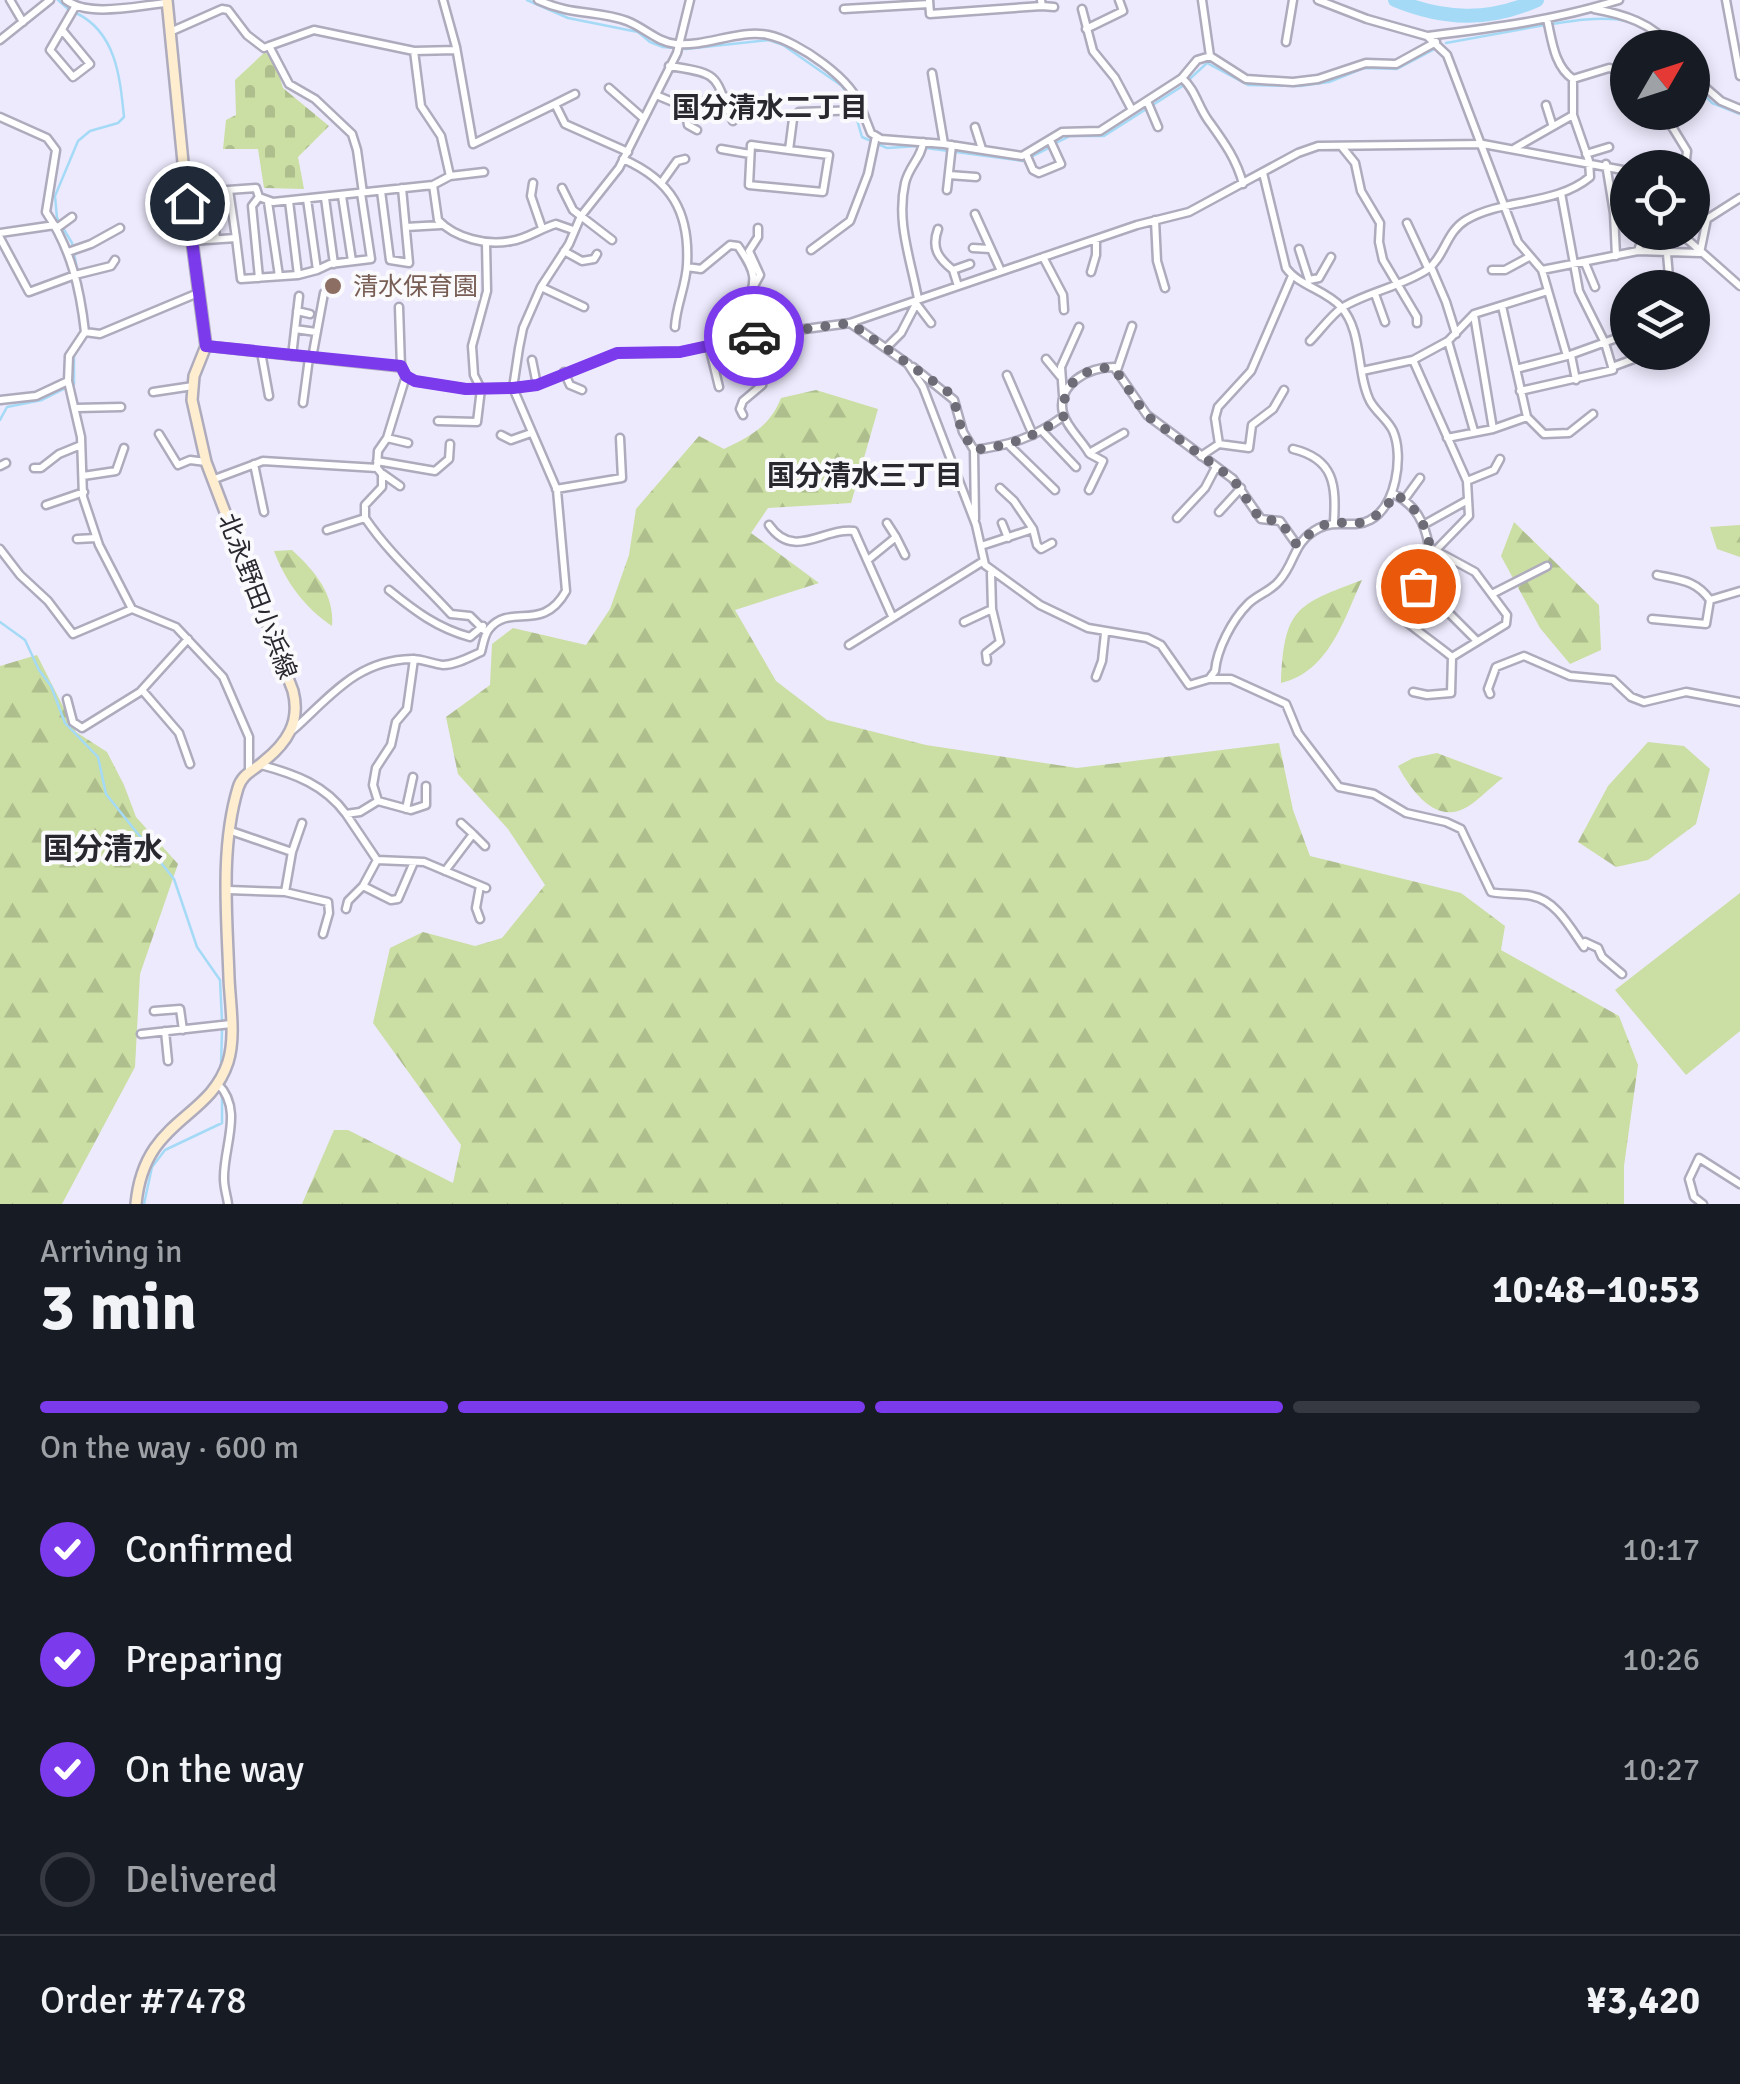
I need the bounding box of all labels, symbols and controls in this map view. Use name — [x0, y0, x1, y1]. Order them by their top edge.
north arrow — [1610, 30, 1710, 130]
map controls — [1610, 30, 1710, 370]
district label: 国分清水二丁目 — [672, 91, 868, 125]
button: locate — [1610, 150, 1710, 250]
pin — [145, 161, 230, 246]
icon: home — [160, 176, 215, 231]
button: layers — [1610, 270, 1710, 370]
place label: 清水保育園 — [353, 271, 478, 302]
marker: 清水保育園 — [322, 275, 344, 297]
courier — [704, 286, 804, 386]
icon: car — [727, 309, 782, 364]
district label: 国分清水三丁目 — [767, 459, 963, 493]
street label: 北永野田小浜線 — [212, 509, 303, 683]
pin — [1376, 544, 1461, 629]
icon: bag — [1391, 559, 1446, 614]
district label: 国分清水 — [43, 831, 163, 868]
text: Arriving in — [40, 1232, 182, 1271]
text: 10:48–10:53 — [1492, 1266, 1700, 1313]
text: 3 min — [40, 1268, 197, 1348]
text: On the way · 600 m — [40, 1428, 299, 1467]
icon: check — [40, 1522, 95, 1577]
text: Confirmed — [125, 1526, 294, 1573]
text: 10:17 — [1622, 1530, 1700, 1569]
icon: check — [40, 1632, 95, 1687]
text: Preparing — [125, 1636, 283, 1683]
text: 10:26 — [1622, 1640, 1700, 1679]
icon: check — [40, 1742, 95, 1797]
text: On the way — [125, 1746, 304, 1793]
text: 10:27 — [1622, 1750, 1700, 1789]
text: Delivered — [125, 1856, 278, 1903]
text: Order #7478 — [40, 1977, 247, 2024]
text: ¥3,420 — [1586, 1977, 1700, 2024]

